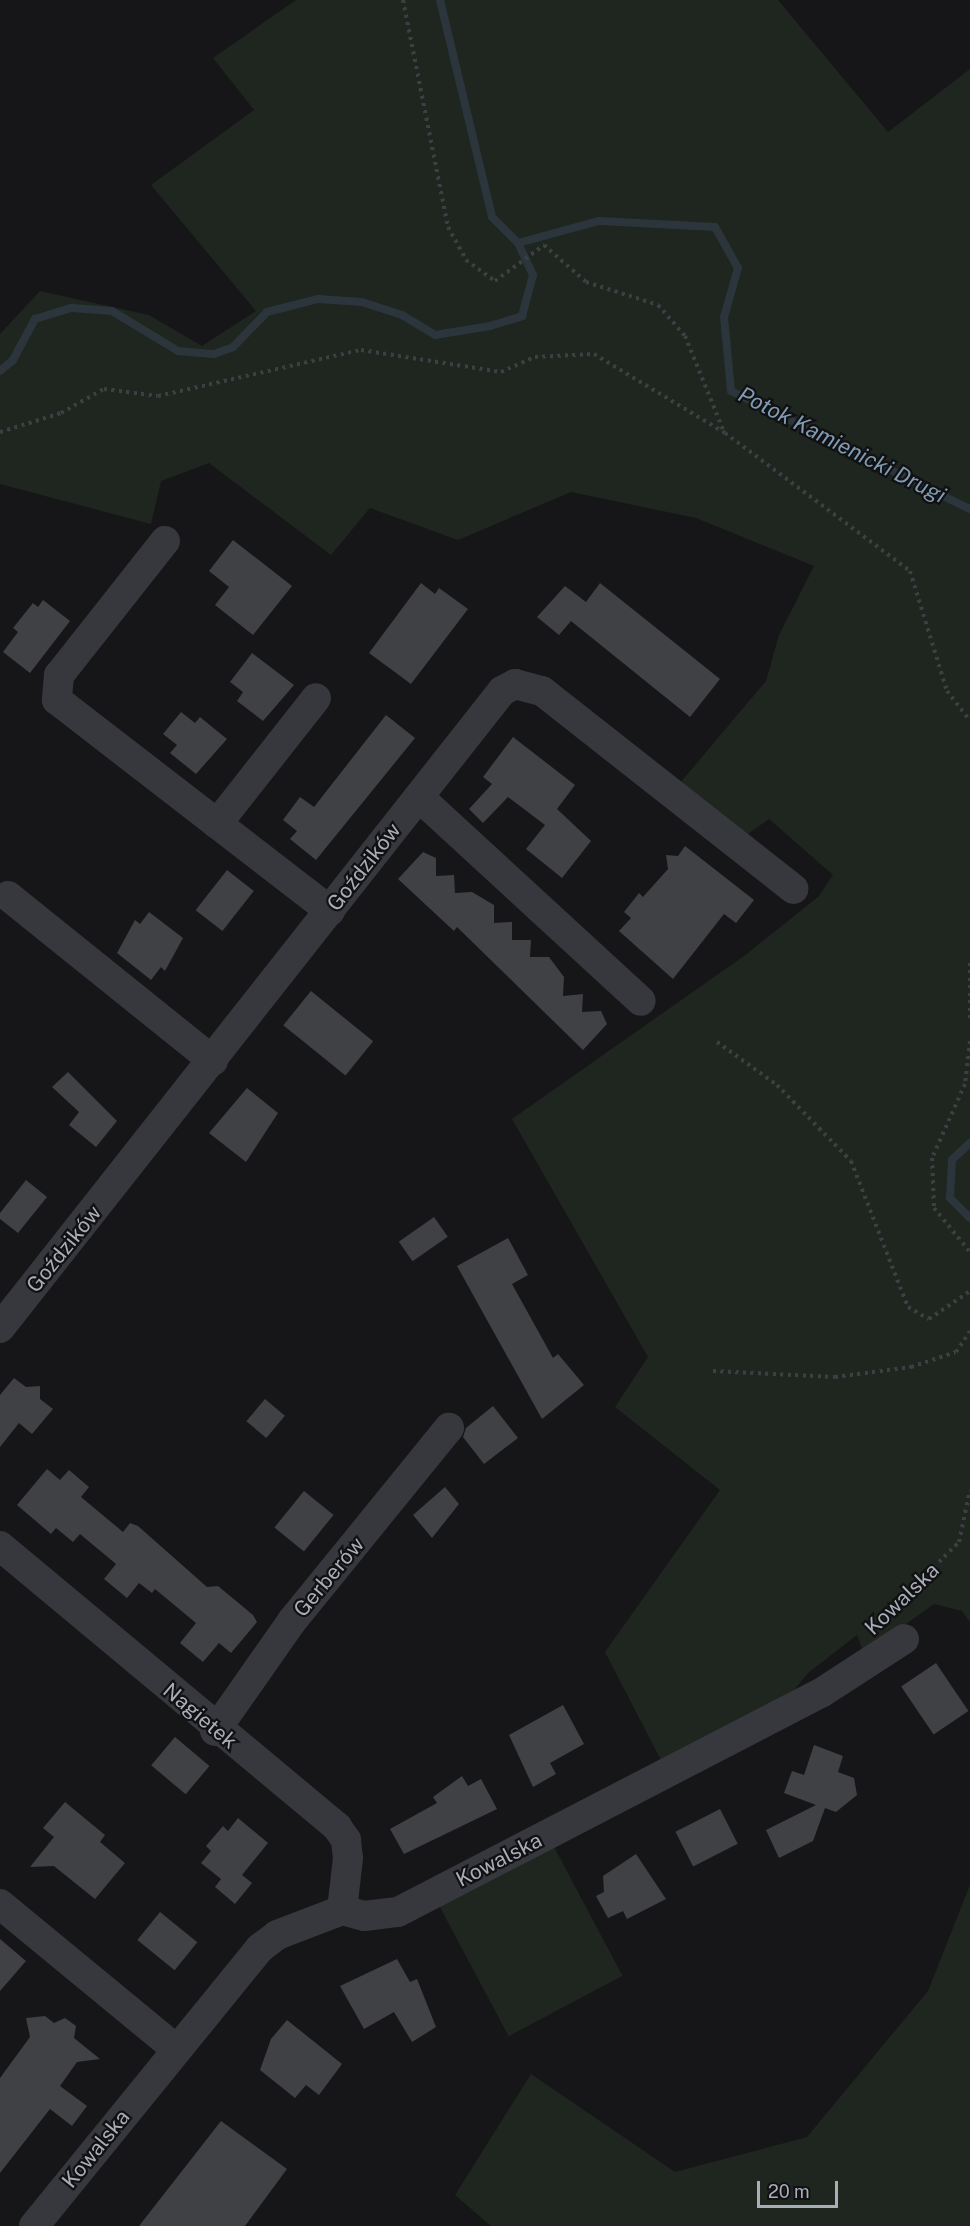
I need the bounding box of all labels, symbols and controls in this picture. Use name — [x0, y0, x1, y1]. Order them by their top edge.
water label: Potok Kamienicki Drugi — [734, 381, 950, 509]
street label: Goździków — [322, 818, 406, 916]
street label: Goździków — [21, 1201, 107, 1297]
street label: Gerberów — [288, 1532, 370, 1622]
street label: Kowalska — [860, 1558, 944, 1640]
street label: Nagietek — [158, 1678, 242, 1754]
street label: Kowalska — [452, 1828, 546, 1892]
street label: Kowalska — [57, 2105, 135, 2193]
scale bar — [760, 2169, 841, 2207]
text: 20 m — [768, 2181, 810, 2202]

